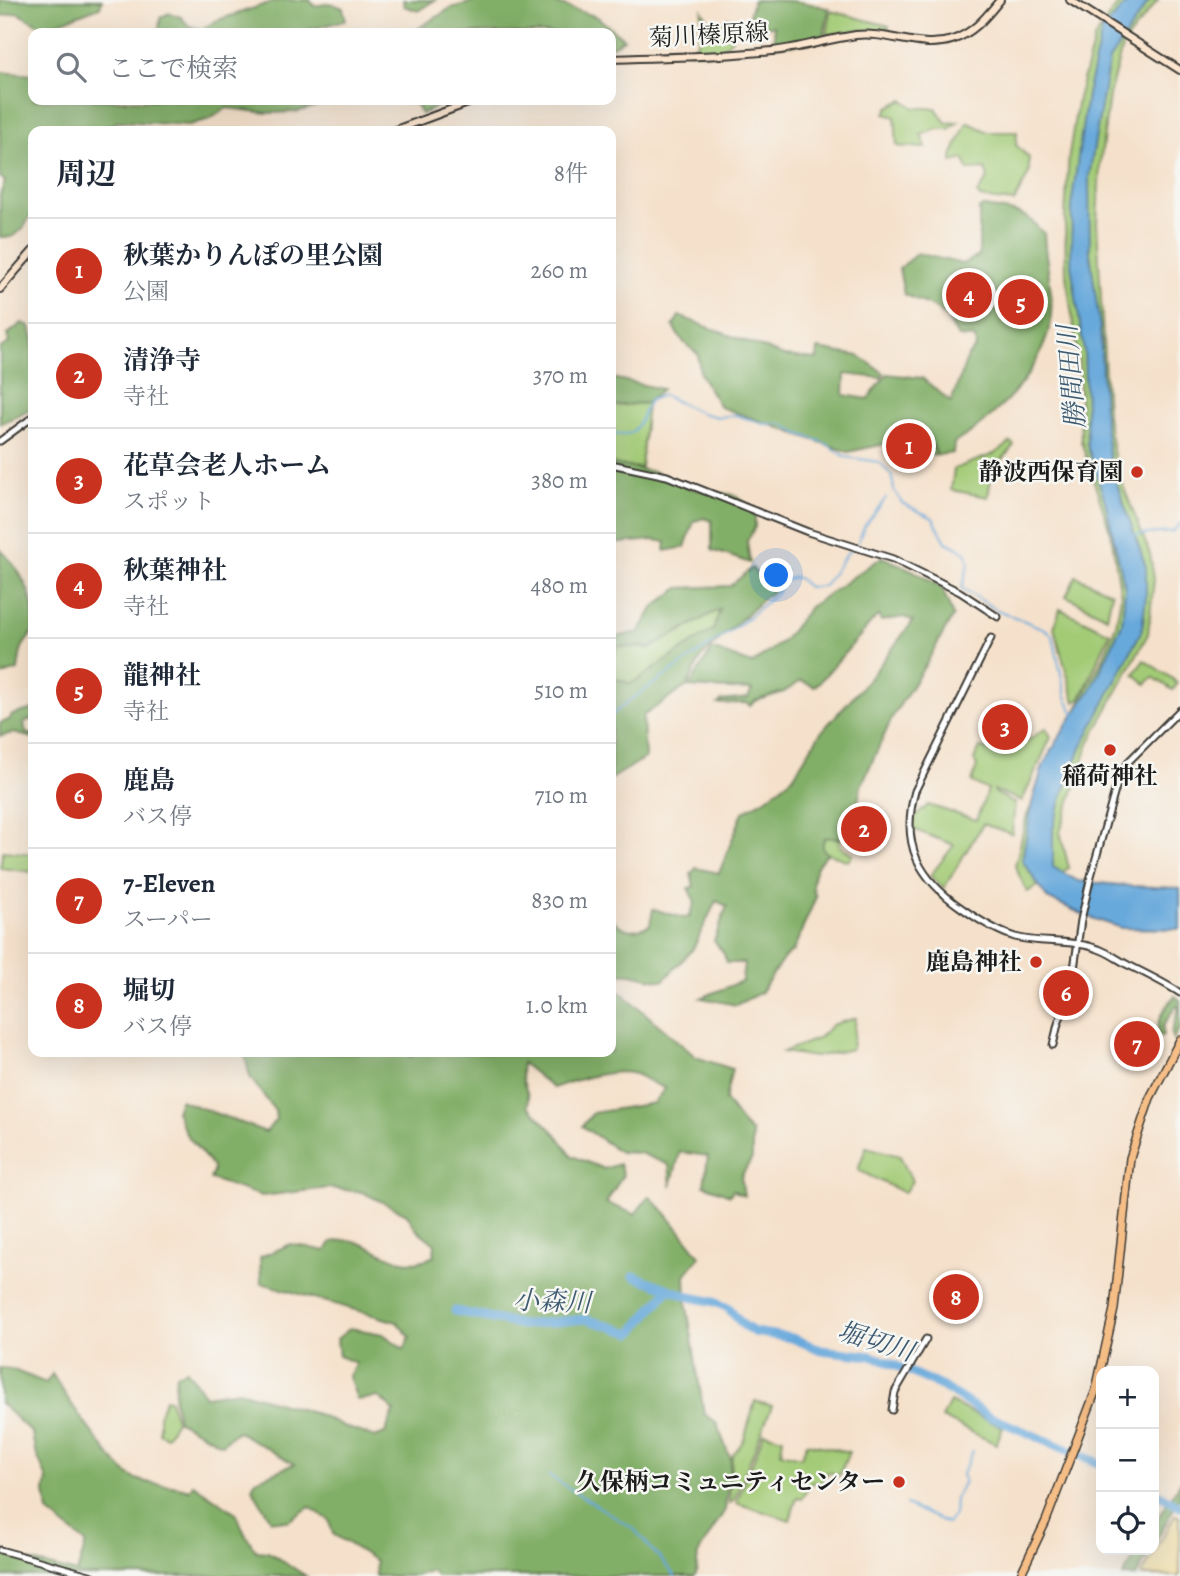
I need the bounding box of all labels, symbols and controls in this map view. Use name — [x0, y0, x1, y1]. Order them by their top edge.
street label: 菊川榛原線 — [648, 16, 770, 54]
search box — [28, 28, 616, 105]
icon: search — [52, 48, 90, 86]
text: ここで検索 — [108, 51, 238, 86]
text: 周辺 — [56, 154, 116, 194]
text: 8件 — [554, 158, 588, 189]
text: 秋葉かりんぽの里公園 — [123, 238, 383, 273]
text: 1 — [75, 255, 83, 286]
text: 260 m — [530, 255, 588, 286]
pin: 4 — [946, 269, 992, 321]
text: 公園 — [123, 276, 169, 307]
pin: 5 — [998, 276, 1044, 328]
water label: 勝間田川 — [1049, 321, 1093, 430]
text: 清浄寺 — [123, 343, 201, 378]
text: 2 — [73, 360, 85, 391]
text: 370 m — [533, 360, 588, 391]
text: 寺社 — [123, 381, 169, 412]
pin: 1 — [886, 420, 932, 472]
text: 花草会老人ホーム — [123, 448, 331, 483]
place label: 静波西保育園 — [979, 456, 1123, 488]
marker: 静波西保育園 — [1129, 464, 1145, 480]
text: 3 — [74, 465, 84, 496]
text: 380 m — [531, 465, 588, 496]
text: スポット — [123, 486, 215, 517]
text: 秋葉神社 — [123, 553, 227, 588]
your location — [759, 558, 793, 592]
text: 4 — [74, 570, 84, 601]
text: 480 m — [530, 570, 588, 601]
text: 寺社 — [123, 591, 169, 622]
text: 龍神社 — [123, 658, 201, 693]
text: 5 — [74, 675, 84, 706]
text: 510 m — [534, 675, 588, 706]
text: 寺社 — [123, 696, 169, 727]
pin: 3 — [982, 701, 1028, 753]
marker: 稲荷神社 — [1102, 742, 1118, 758]
place label: 稲荷神社 — [1062, 760, 1158, 792]
text: 鹿島 — [123, 763, 175, 798]
text: 6 — [74, 780, 84, 811]
text: 710 m — [535, 780, 588, 811]
text: バス停 — [123, 801, 192, 832]
pin: 2 — [841, 803, 887, 855]
text: 7-Eleven — [123, 866, 215, 901]
text: 7 — [74, 885, 84, 916]
text: 830 m — [531, 885, 588, 916]
text: スーパー — [123, 904, 213, 935]
place label: 鹿島神社 — [926, 946, 1022, 978]
marker: 鹿島神社 — [1028, 954, 1044, 970]
pin: 6 — [1043, 967, 1089, 1019]
text: 堀切 — [123, 973, 175, 1008]
text: 8 — [73, 990, 85, 1021]
text: 1.0 km — [526, 990, 588, 1021]
text: バス停 — [123, 1011, 192, 1042]
pin: 7 — [1114, 1018, 1160, 1070]
pin: 8 — [933, 1271, 979, 1323]
water label: 小森川 — [512, 1283, 595, 1320]
water label: 堀切川 — [833, 1313, 921, 1370]
map controls — [1096, 1366, 1159, 1555]
button: + — [1096, 1366, 1159, 1429]
button: − — [1096, 1429, 1159, 1492]
place label: 久保柄コミュニティセンター — [576, 1466, 885, 1498]
marker: 久保柄コミュニティセンター — [891, 1474, 907, 1490]
button: locate — [1096, 1492, 1159, 1555]

